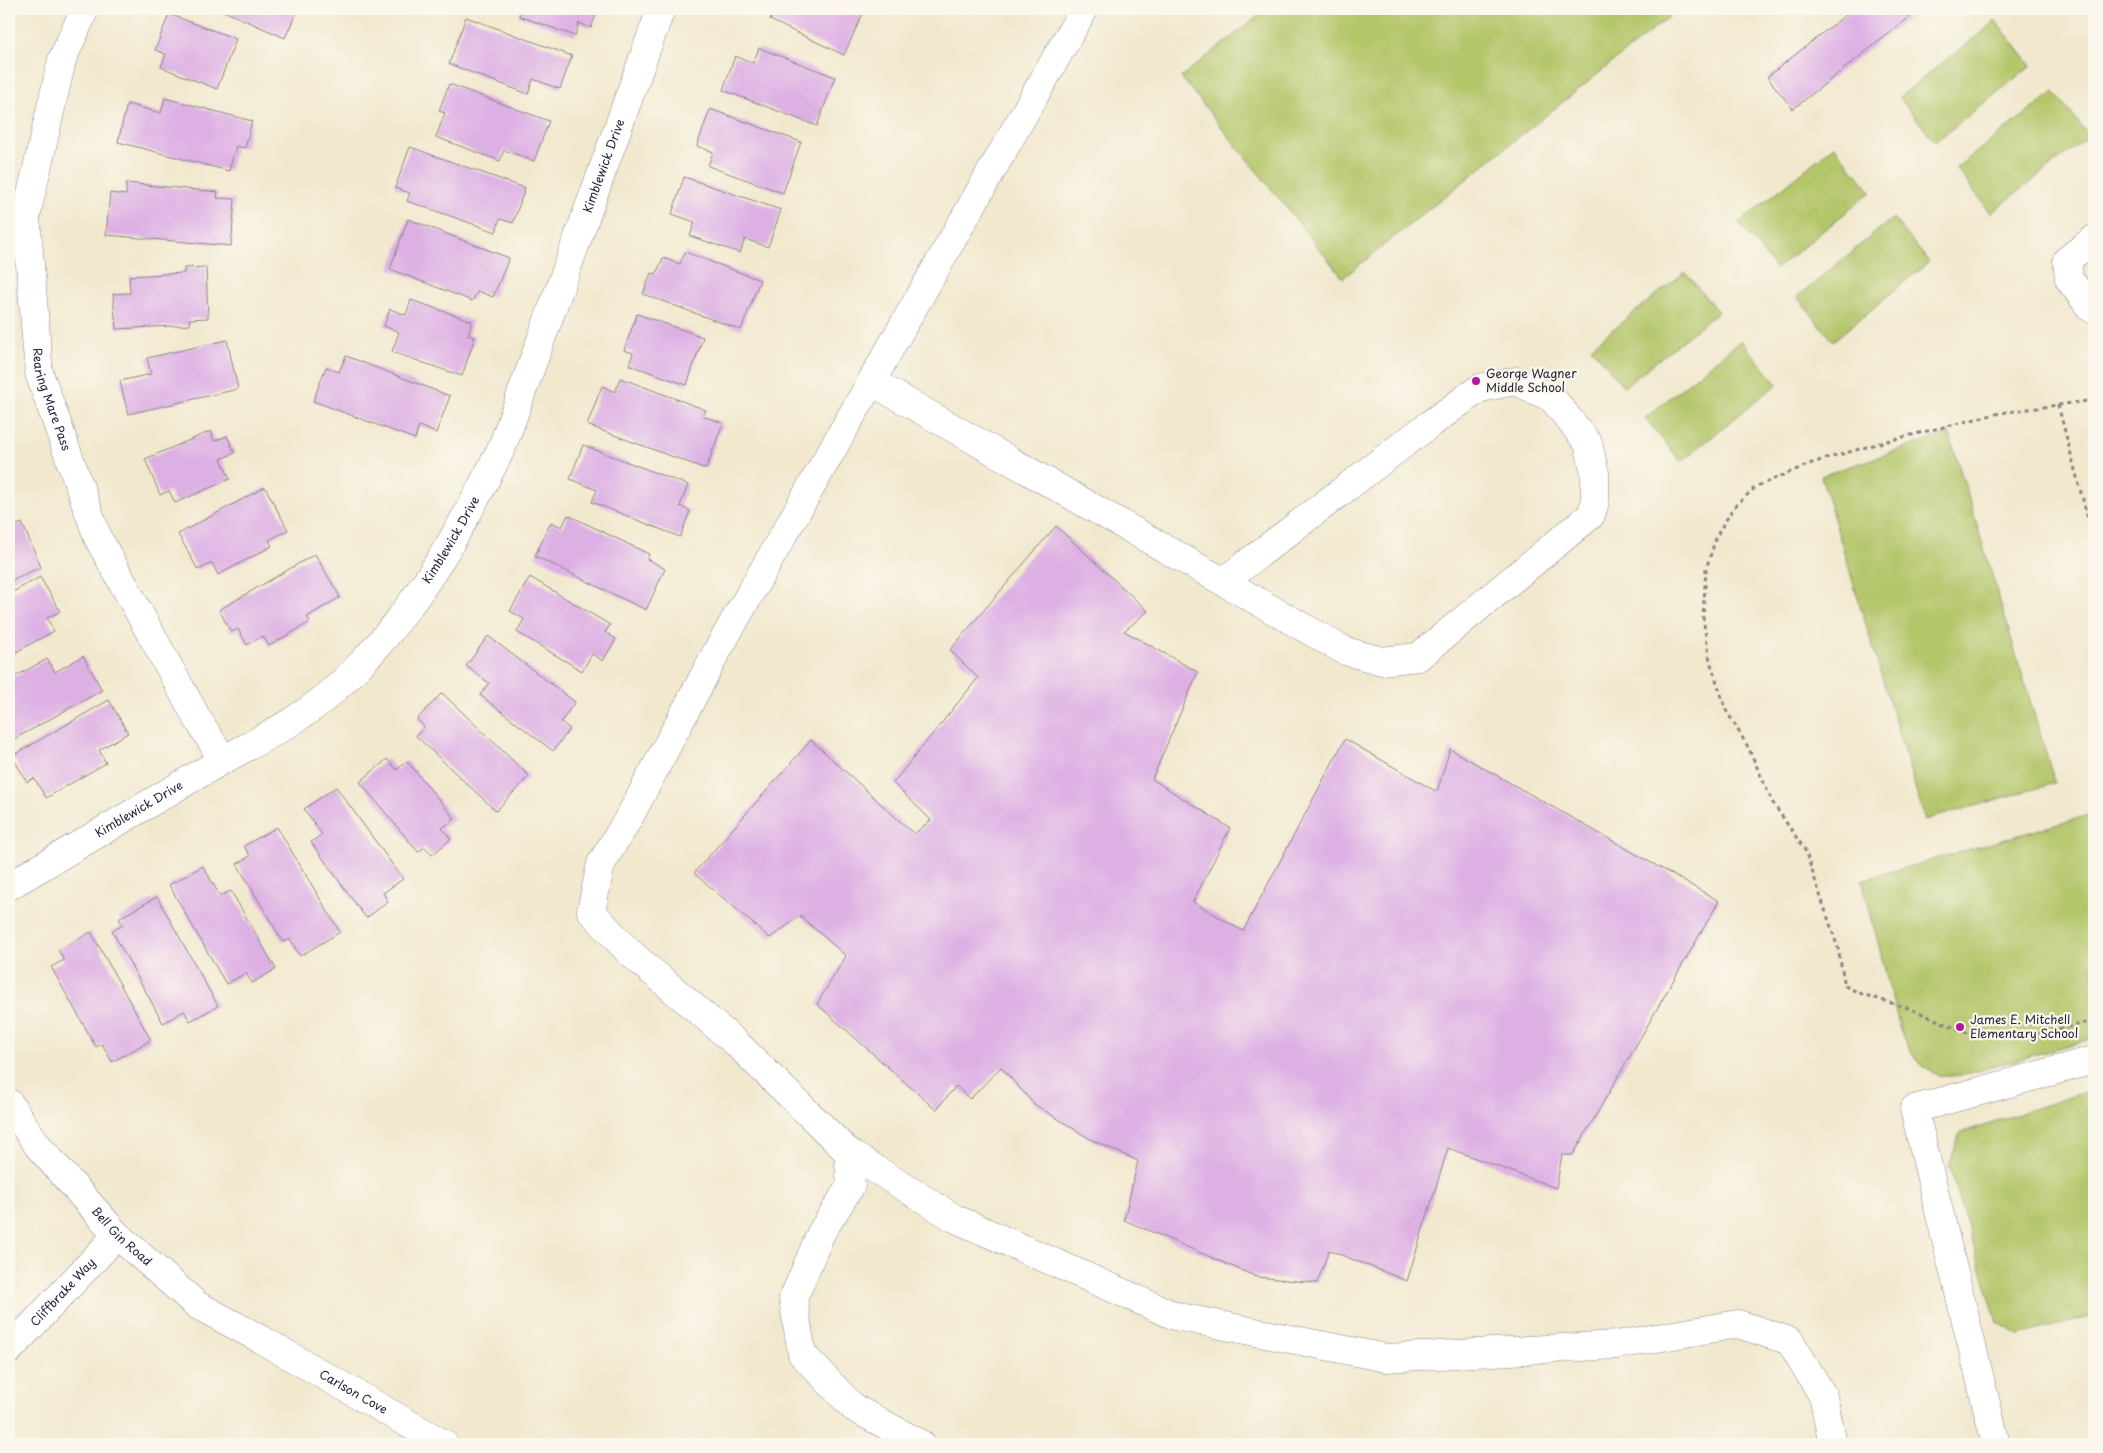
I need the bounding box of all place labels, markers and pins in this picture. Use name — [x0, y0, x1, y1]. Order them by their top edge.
place label: George Wagner Middle School — [1486, 364, 1577, 396]
marker: George Wagner Middle School — [1470, 375, 1482, 387]
place label: James E. Mitchell Elementary School — [1970, 1010, 2078, 1042]
marker: James E. Mitchell Elementary School — [1954, 1021, 1966, 1033]

